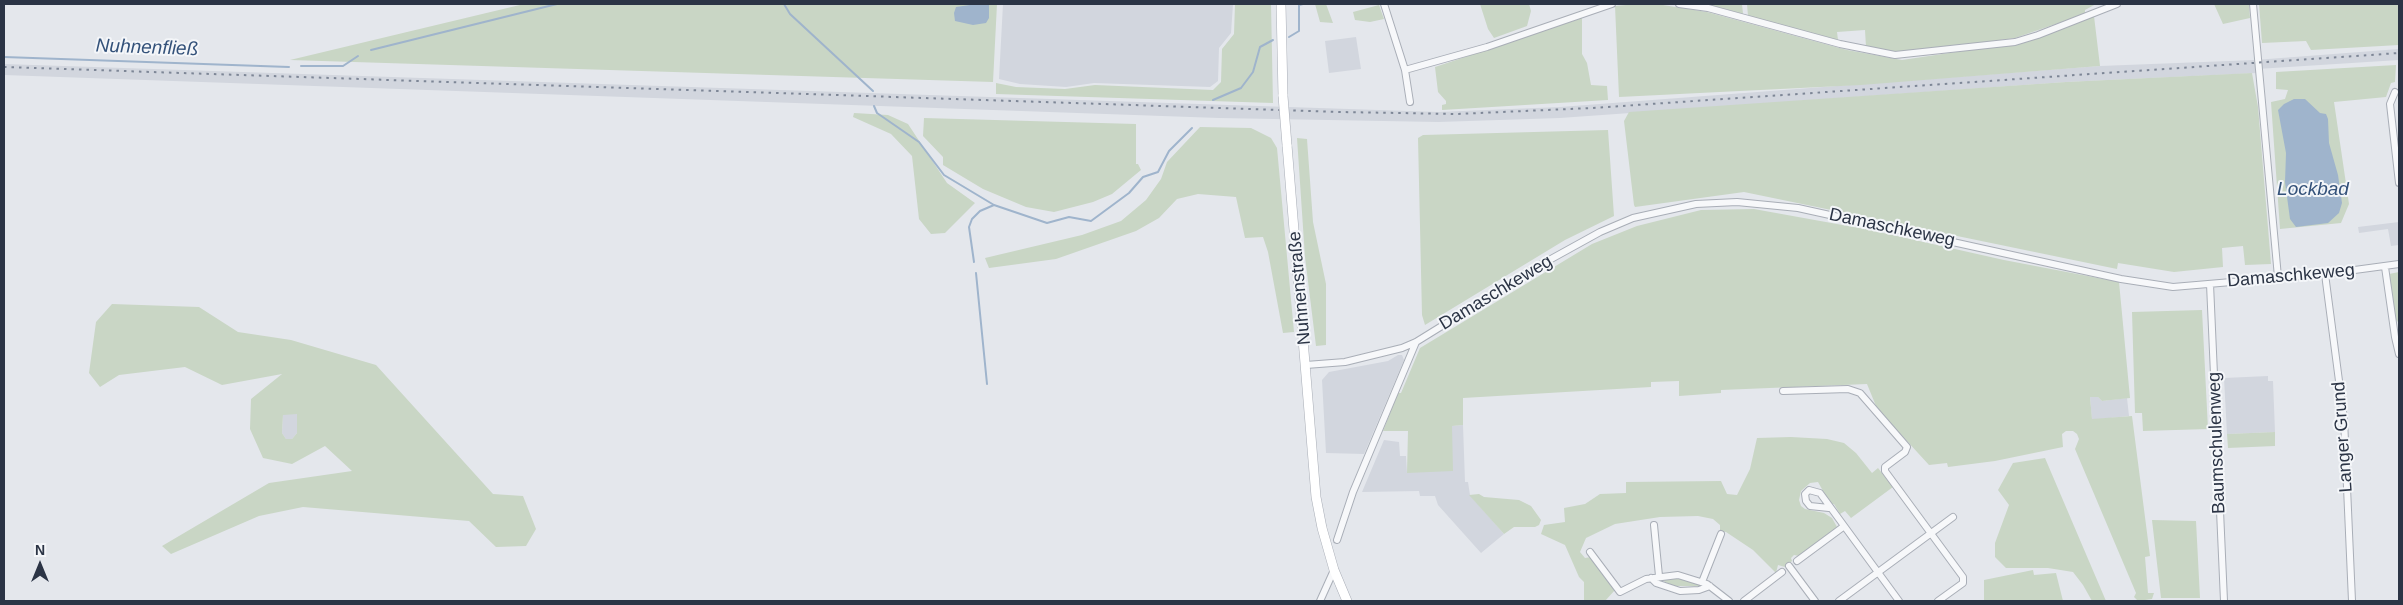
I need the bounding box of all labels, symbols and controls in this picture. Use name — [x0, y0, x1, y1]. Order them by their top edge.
water label: Nuhnenfließ — [95, 35, 199, 61]
water label: Lockbad — [2277, 179, 2349, 201]
street label: Damaschkeweg — [1827, 204, 1957, 252]
street label: Nuhnenstraße — [1284, 230, 1316, 346]
street label: Damaschkeweg — [1436, 251, 1556, 335]
street label: Damaschkeweg — [2226, 260, 2356, 292]
street label: Baumschulenweg — [2204, 372, 2230, 514]
street label: Langer Grund — [2328, 381, 2358, 493]
north arrow — [15, 540, 65, 590]
text: N — [35, 542, 45, 558]

